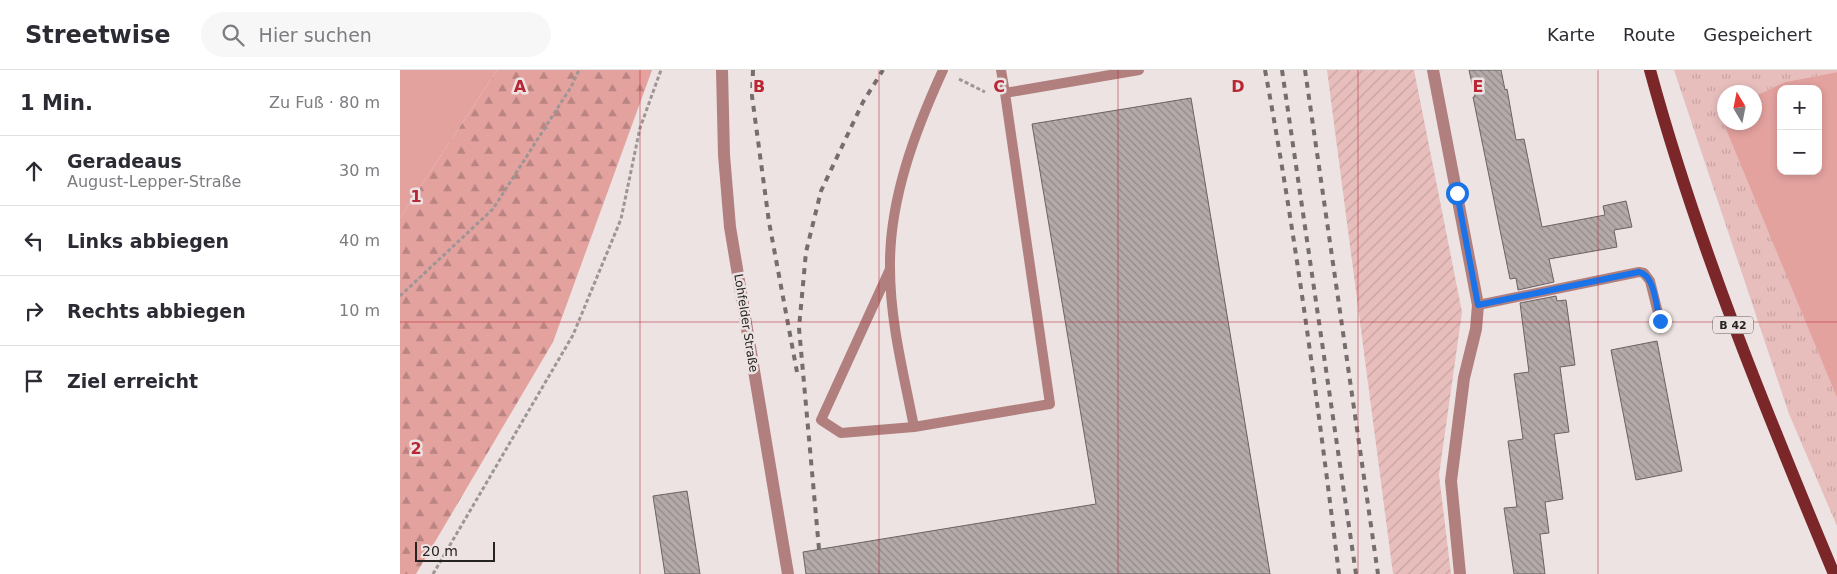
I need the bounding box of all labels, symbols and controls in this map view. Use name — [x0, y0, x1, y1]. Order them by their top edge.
search box — [201, 12, 551, 57]
text: Streetwise — [25, 21, 171, 49]
icon: search — [219, 21, 247, 49]
text: Hier suchen — [259, 24, 372, 46]
text: Karte — [1547, 24, 1595, 45]
text: Route — [1623, 24, 1675, 45]
text: Gespeichert — [1703, 24, 1812, 45]
text: A — [514, 77, 527, 96]
text: B — [753, 77, 765, 96]
text: C — [993, 77, 1005, 96]
text: D — [1231, 77, 1245, 96]
text: E — [1473, 77, 1483, 96]
north arrow — [1717, 85, 1762, 130]
map controls — [1777, 85, 1822, 175]
button: + — [1777, 85, 1822, 130]
text: 1 Min. — [20, 91, 93, 115]
text: Zu Fuß · 80 m — [269, 93, 380, 112]
button: − — [1777, 130, 1822, 175]
text: Geradeaus — [67, 150, 182, 172]
icon: ahead — [20, 157, 48, 185]
text: 30 m — [339, 161, 380, 180]
text: August-Lepper-Straße — [67, 172, 241, 191]
route start — [1446, 182, 1469, 205]
text: 1 — [410, 187, 422, 206]
icon: left — [20, 227, 48, 255]
text: Links abbiegen — [67, 230, 229, 252]
text: 40 m — [339, 231, 380, 250]
street label: Lohfelder Straße — [731, 273, 761, 373]
icon: right — [20, 297, 48, 325]
text: Rechts abbiegen — [67, 300, 246, 322]
text: 10 m — [339, 301, 380, 320]
route end — [1649, 310, 1672, 333]
road number: B 42 — [1713, 316, 1753, 334]
icon: arrive — [20, 367, 48, 395]
text: Ziel erreicht — [67, 370, 198, 392]
text: 2 — [410, 439, 422, 458]
scale bar — [415, 539, 495, 562]
text: 20 m — [422, 543, 458, 559]

